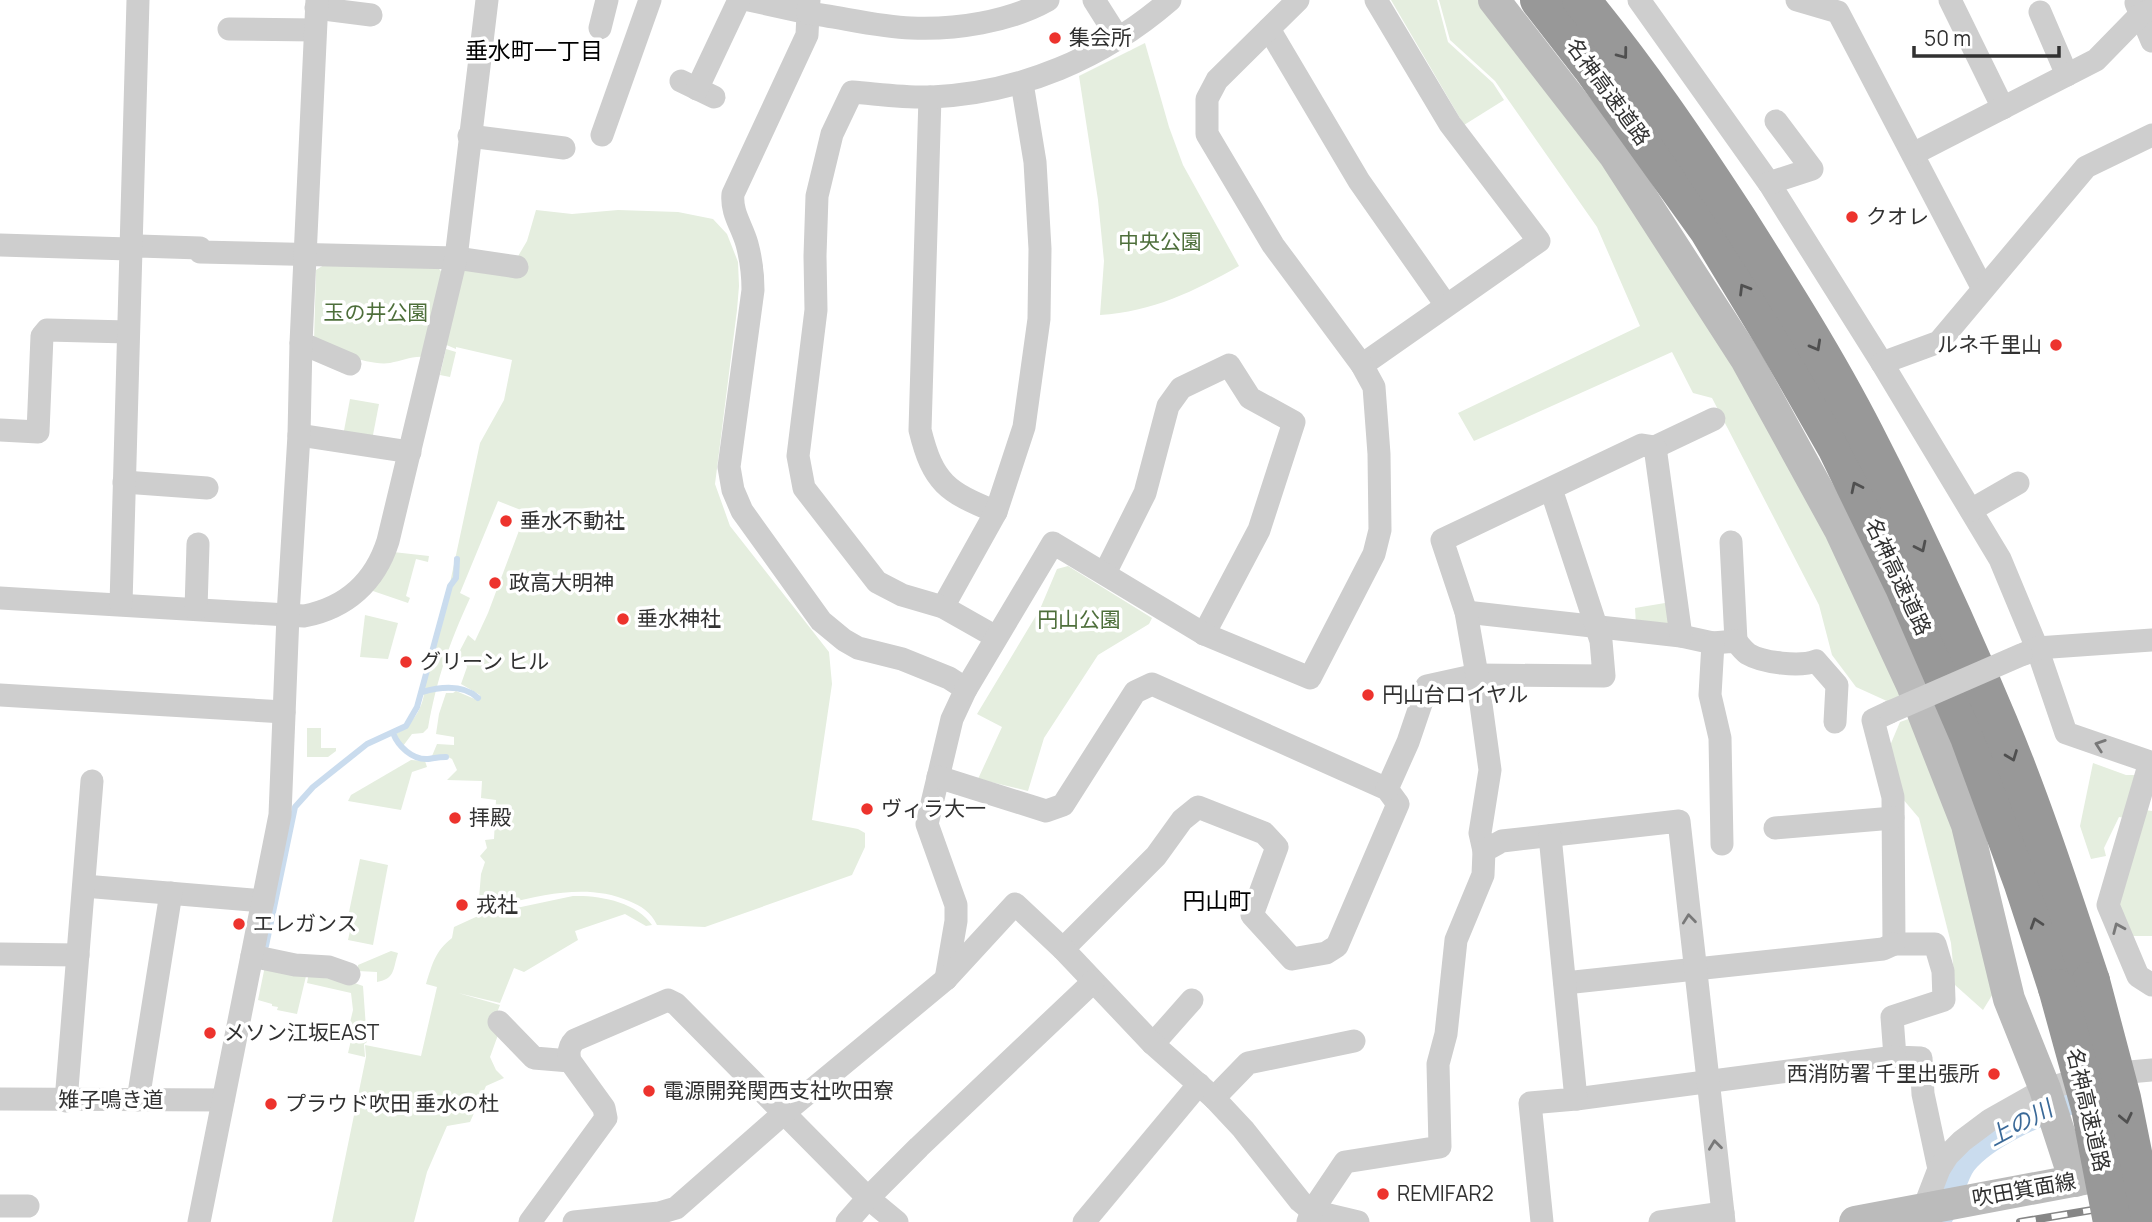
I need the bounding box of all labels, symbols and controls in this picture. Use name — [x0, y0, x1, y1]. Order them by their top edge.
scale bar — [1914, 14, 2059, 58]
place label: 集会所 — [1069, 23, 1132, 51]
text: 50 m — [1924, 24, 1971, 52]
marker: 集会所 — [1047, 30, 1063, 46]
street label: 名神高速道路 — [1560, 32, 1657, 151]
district label: 垂水町一丁目 — [465, 34, 603, 66]
one-way arrow — [1615, 46, 1627, 59]
place label: クオレ — [1866, 202, 1929, 230]
marker: クオレ — [1844, 209, 1860, 225]
park label: 中央公園 — [1118, 227, 1202, 255]
one-way arrow — [1739, 284, 1752, 297]
park label: 玉の井公園 — [324, 298, 429, 326]
place label: ルネ千里山 — [1937, 330, 2042, 358]
marker: ルネ千里山 — [2048, 337, 2064, 353]
one-way arrow — [1808, 338, 1821, 351]
one-way arrow — [1850, 482, 1864, 494]
place label: 垂水不動社 — [520, 506, 625, 534]
marker: 垂水不動社 — [498, 513, 514, 529]
street label: 名神高速道路 — [1860, 514, 1938, 640]
one-way arrow — [1913, 540, 1927, 552]
place label: 政高大明神 — [509, 568, 614, 596]
marker: 政高大明神 — [487, 575, 503, 591]
place label: 垂水神社 — [637, 604, 721, 632]
park label: 円山公園 — [1037, 605, 1121, 633]
marker: 垂水神社 — [615, 611, 631, 627]
place label: グリーン ヒル — [420, 647, 549, 675]
marker: グリーン ヒル — [398, 654, 414, 670]
place label: 円山台ロイヤル — [1382, 680, 1528, 708]
marker: 円山台ロイヤル — [1360, 687, 1376, 703]
one-way arrow — [2095, 738, 2107, 753]
one-way arrow — [2003, 749, 2017, 761]
place label: ヴィラ大一 — [881, 794, 986, 822]
marker: ヴィラ大一 — [859, 801, 875, 817]
place label: 拝殿 — [469, 803, 511, 831]
marker: 拝殿 — [447, 810, 463, 826]
district label: 円山町 — [1183, 884, 1252, 916]
place label: 戎社 — [476, 890, 518, 918]
marker: 戎社 — [454, 897, 470, 913]
place label: エレガンス — [253, 909, 358, 937]
one-way arrow — [1682, 913, 1697, 924]
marker: エレガンス — [231, 916, 247, 932]
one-way arrow — [2030, 918, 2044, 930]
one-way arrow — [2112, 923, 2126, 935]
place label: メソン江坂EAST — [224, 1018, 380, 1046]
marker: メソン江坂EAST — [202, 1025, 218, 1041]
street label: 名神高速道路 — [2061, 1045, 2117, 1174]
place label: 西消防署 千里出張所 — [1787, 1059, 1980, 1087]
marker: 西消防署 千里出張所 — [1986, 1066, 2002, 1082]
place label: 電源開発関西支社吹田寮 — [663, 1076, 894, 1104]
marker: 電源開発関西支社吹田寮 — [641, 1083, 657, 1099]
street label: 雉子鳴き道 — [59, 1085, 164, 1113]
place label: プラウド吹田 垂水の杜 — [285, 1089, 499, 1117]
water label: 上の川 — [1982, 1090, 2060, 1152]
marker: プラウド吹田 垂水の杜 — [263, 1096, 279, 1112]
one-way arrow — [2117, 1112, 2132, 1124]
one-way arrow — [1707, 1139, 1722, 1151]
street label: 吹田箕面線 — [1970, 1166, 2078, 1212]
place label: REMIFAR2 — [1397, 1179, 1494, 1207]
marker: REMIFAR2 — [1375, 1186, 1391, 1202]

